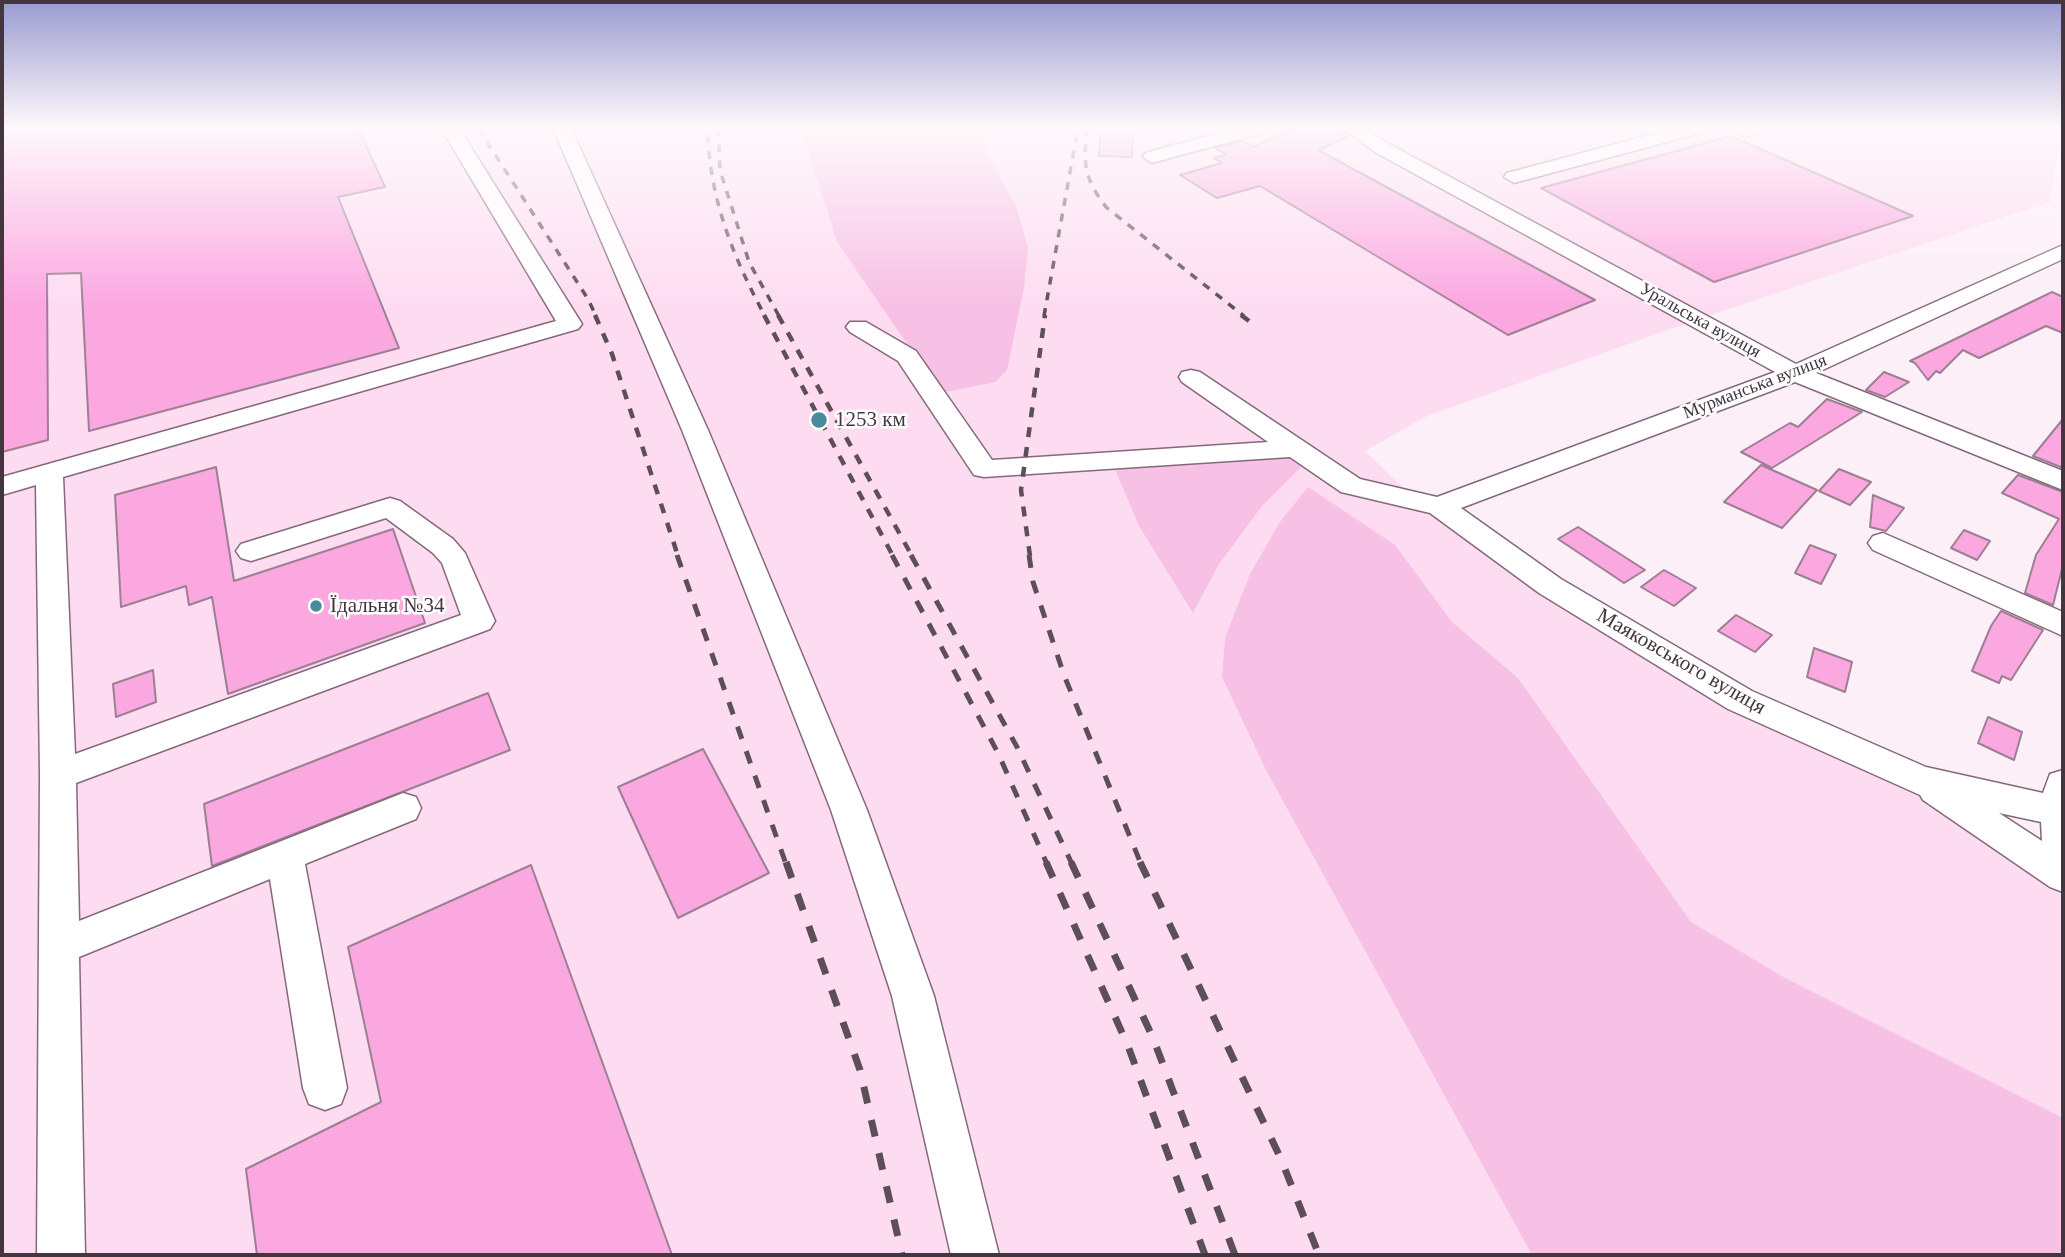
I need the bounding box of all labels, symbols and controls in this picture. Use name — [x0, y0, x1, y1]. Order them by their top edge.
street label: Уральська вулиця — [1636, 279, 1764, 363]
street label: Мурманська вулиця — [1680, 350, 1830, 424]
place label: 1253 км — [835, 407, 906, 433]
marker: 1253 км — [809, 410, 829, 430]
place label: Їдальня №34 — [330, 593, 444, 619]
marker: Їдальня №34 — [308, 598, 324, 614]
street label: Маяковського вулиця — [1592, 603, 1770, 721]

